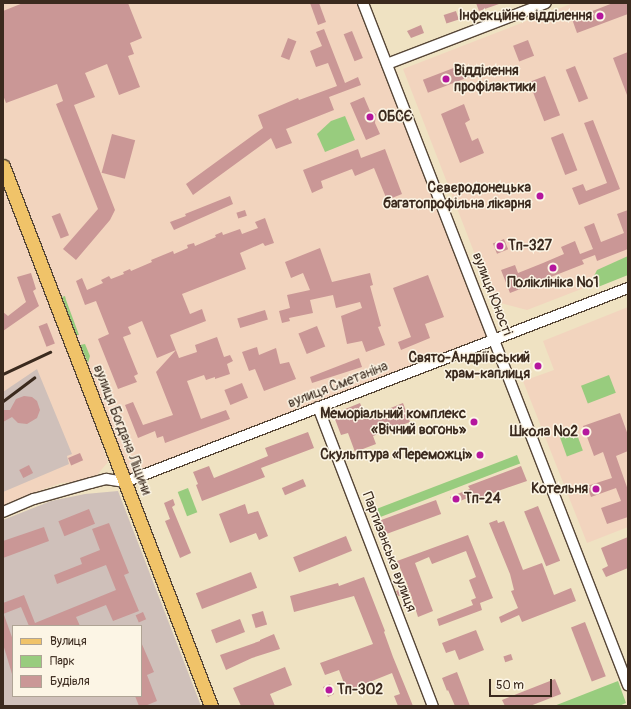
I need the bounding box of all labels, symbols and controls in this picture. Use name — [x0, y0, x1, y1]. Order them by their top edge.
place label: Інфекційне відділення — [459, 8, 592, 24]
marker: Інфекційне відділення — [595, 11, 605, 21]
place label: Відділення профілактики — [454, 63, 535, 96]
marker: Відділення профілактики — [441, 74, 451, 84]
place label: ОБСЄ — [378, 109, 412, 125]
marker: ОБСЄ — [365, 112, 375, 122]
place label: Сєвєродонецька багатопрофільна лікарня — [383, 180, 531, 212]
marker: Сєвєродонецька багатопрофільна лікарня — [534, 190, 546, 202]
place label: Тп-327 — [508, 238, 552, 254]
marker: Тп-327 — [495, 241, 505, 251]
street label: вулиця Юності — [468, 250, 516, 338]
marker: Поліклініка №1 — [548, 263, 558, 273]
place label: Поліклініка №1 — [507, 275, 599, 291]
place label: Свято-Андріївський храм-каплиця — [408, 350, 530, 382]
street label: вулиця Сметаніна — [285, 358, 391, 412]
marker: Свято-Андріївський храм-каплиця — [533, 361, 543, 371]
street label: вулиця Богдана Ліщини — [89, 363, 155, 497]
place label: Меморіальний комплекс «Вічний вогонь» — [320, 406, 466, 438]
marker: Меморіальний комплекс «Вічний вогонь» — [469, 417, 479, 427]
place label: Школа №2 — [510, 424, 578, 440]
marker: Школа №2 — [581, 427, 591, 437]
place label: Скульптура «Переможці» — [320, 447, 472, 463]
marker: Скульптура «Переможці» — [475, 450, 485, 460]
place label: Котельня — [531, 481, 588, 497]
marker: Котельня — [591, 484, 601, 494]
street label: Партизанська вулиця — [358, 490, 420, 614]
place label: Тп-24 — [464, 491, 501, 507]
marker: Тп-24 — [451, 494, 461, 504]
legend — [12, 625, 142, 697]
text: Вулиця — [50, 634, 87, 649]
text: Парк — [50, 654, 75, 669]
scale bar — [491, 671, 554, 697]
text: Будівля — [50, 674, 90, 689]
text: 50 m — [496, 678, 524, 693]
place label: Тп-302 — [337, 682, 383, 698]
marker: Тп-302 — [324, 685, 334, 695]

